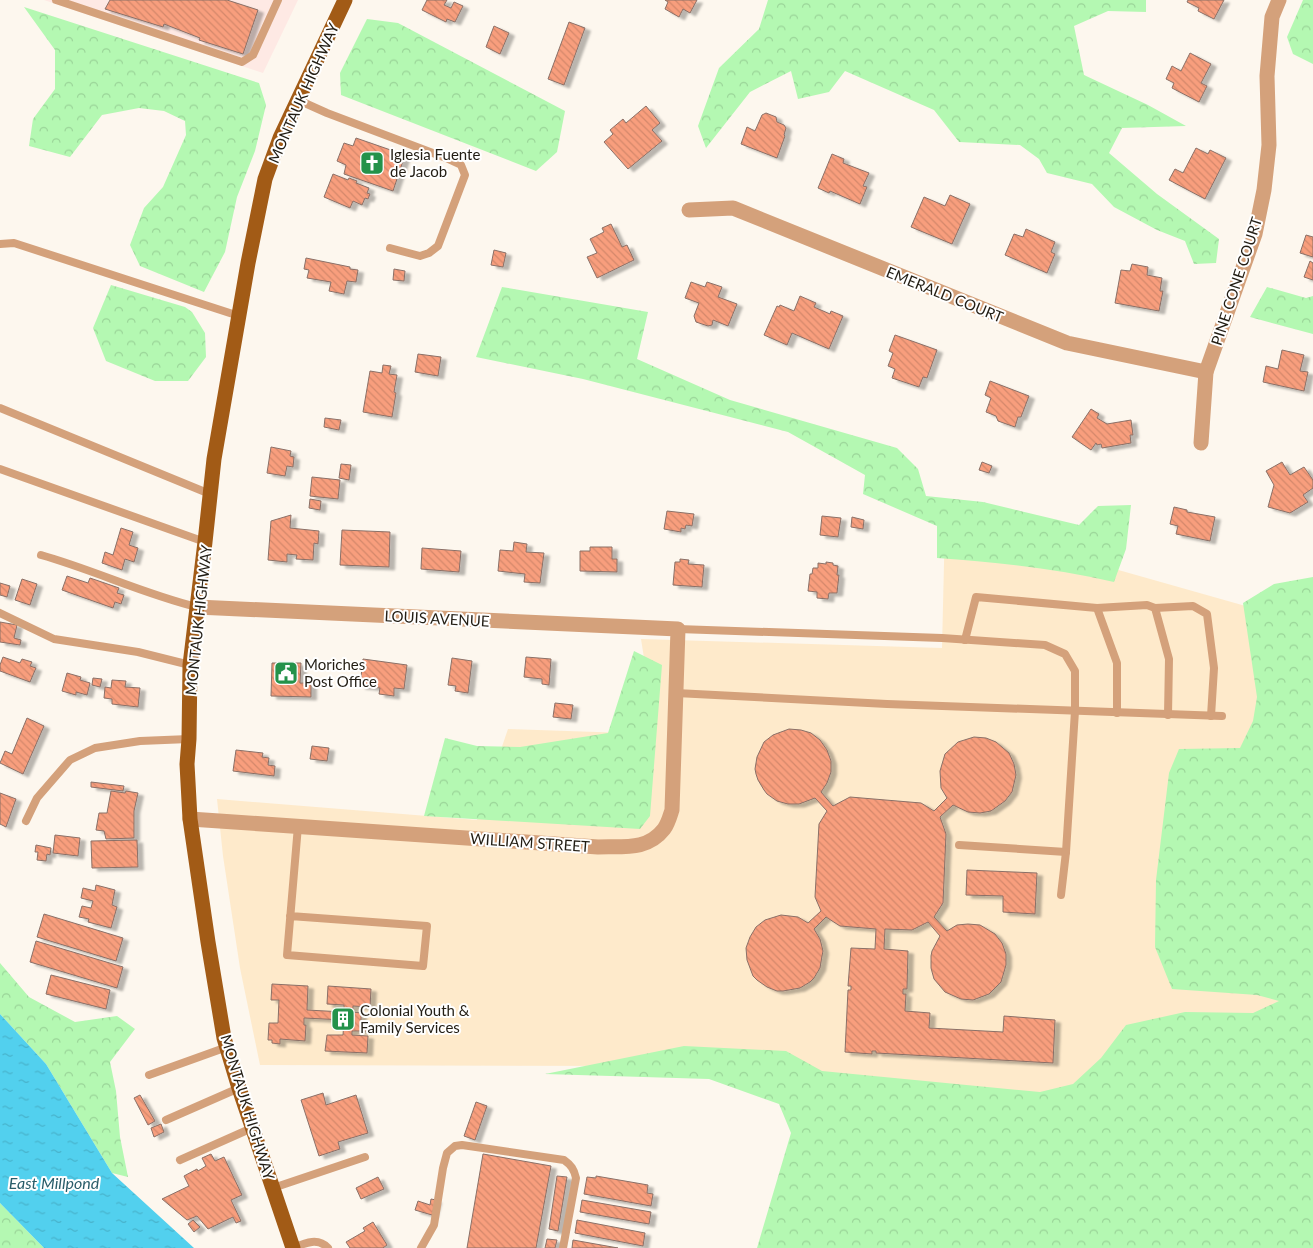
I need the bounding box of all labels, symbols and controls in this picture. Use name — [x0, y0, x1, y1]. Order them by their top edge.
street label: MONTAUK HIGHWAY — [264, 20, 342, 166]
place label: Iglesia Fuente de Jacob — [390, 145, 480, 180]
church icon: Iglesia Fuente de Jacob — [359, 150, 385, 176]
street label: PINE CONE COURT — [1207, 215, 1265, 347]
street label: EMERALD COURT — [884, 262, 1006, 326]
street label: MONTAUK HIGHWAY — [181, 543, 215, 696]
street label: LOUIS AVENUE — [384, 606, 490, 630]
place label: Moriches Post Office — [304, 655, 377, 690]
public building icon: Moriches Post Office — [273, 660, 299, 686]
street label: WILLIAM STREET — [470, 829, 591, 855]
place label: Colonial Youth & Family Services — [360, 1001, 470, 1036]
building icon: Colonial Youth & Family Services — [330, 1006, 356, 1032]
street label: MONTAUK HIGHWAY — [217, 1032, 279, 1183]
water label: East Millpond — [9, 1173, 100, 1192]

